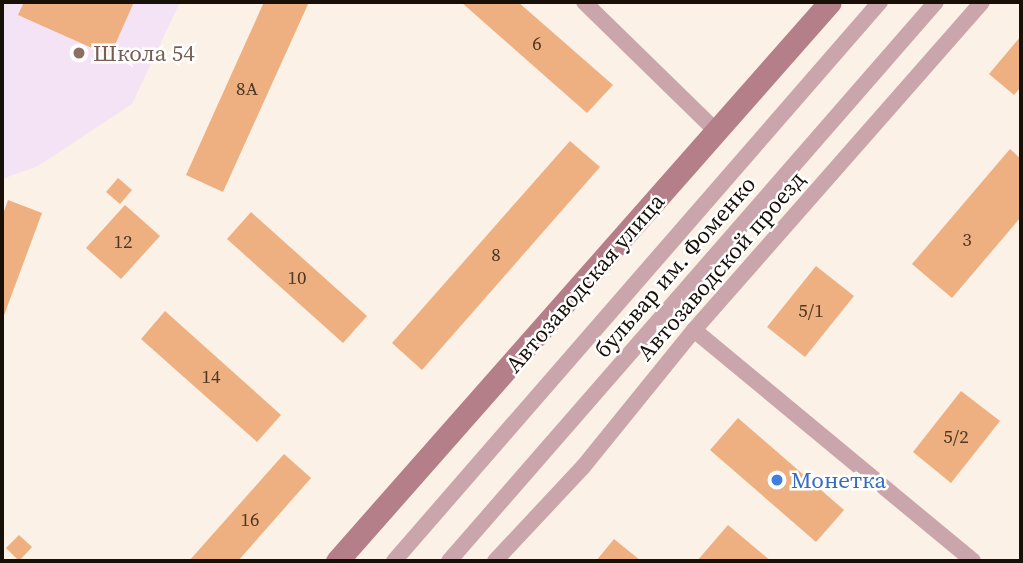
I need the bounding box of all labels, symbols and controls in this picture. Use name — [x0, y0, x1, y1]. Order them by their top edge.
house number: 6 — [532, 33, 542, 55]
place label: Школа 54 — [93, 39, 195, 67]
marker: Школа 54 — [71, 45, 87, 61]
house number: 8А — [236, 78, 258, 100]
street label: Автозаводской проезд — [631, 166, 811, 366]
street label: бульвар им. Фоменко — [589, 171, 761, 363]
street label: Автозаводская улица — [500, 188, 670, 378]
house number: 3 — [962, 229, 972, 251]
house number: 12 — [114, 231, 132, 253]
house number: 8 — [491, 244, 501, 266]
house number: 10 — [288, 267, 306, 289]
house number: 5/1 — [798, 300, 824, 322]
house number: 14 — [202, 366, 220, 388]
house number: 5/2 — [943, 426, 969, 448]
place label: Монетка — [791, 466, 886, 494]
marker: Монетка — [769, 472, 785, 488]
house number: 16 — [241, 509, 259, 531]

